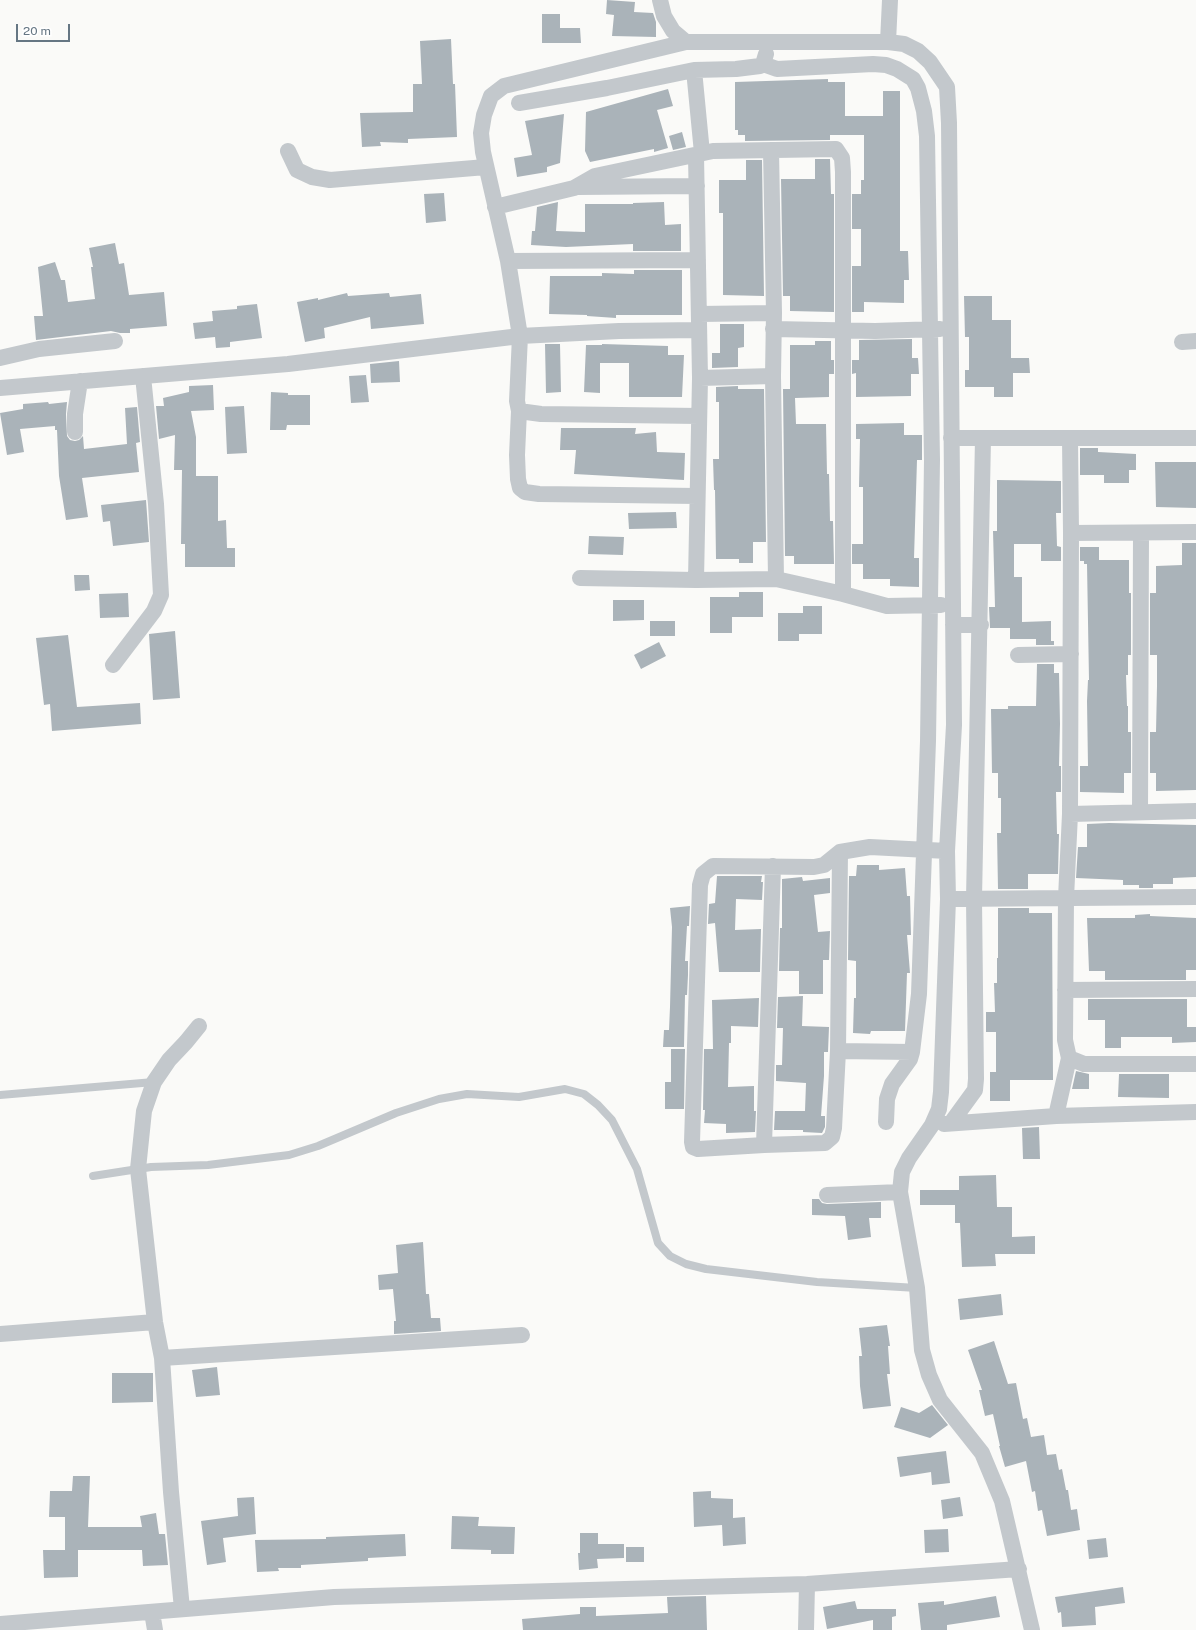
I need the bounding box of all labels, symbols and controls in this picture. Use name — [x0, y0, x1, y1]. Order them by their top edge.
scale bar — [18, 16, 72, 42]
text: 20 m — [23, 24, 51, 38]

